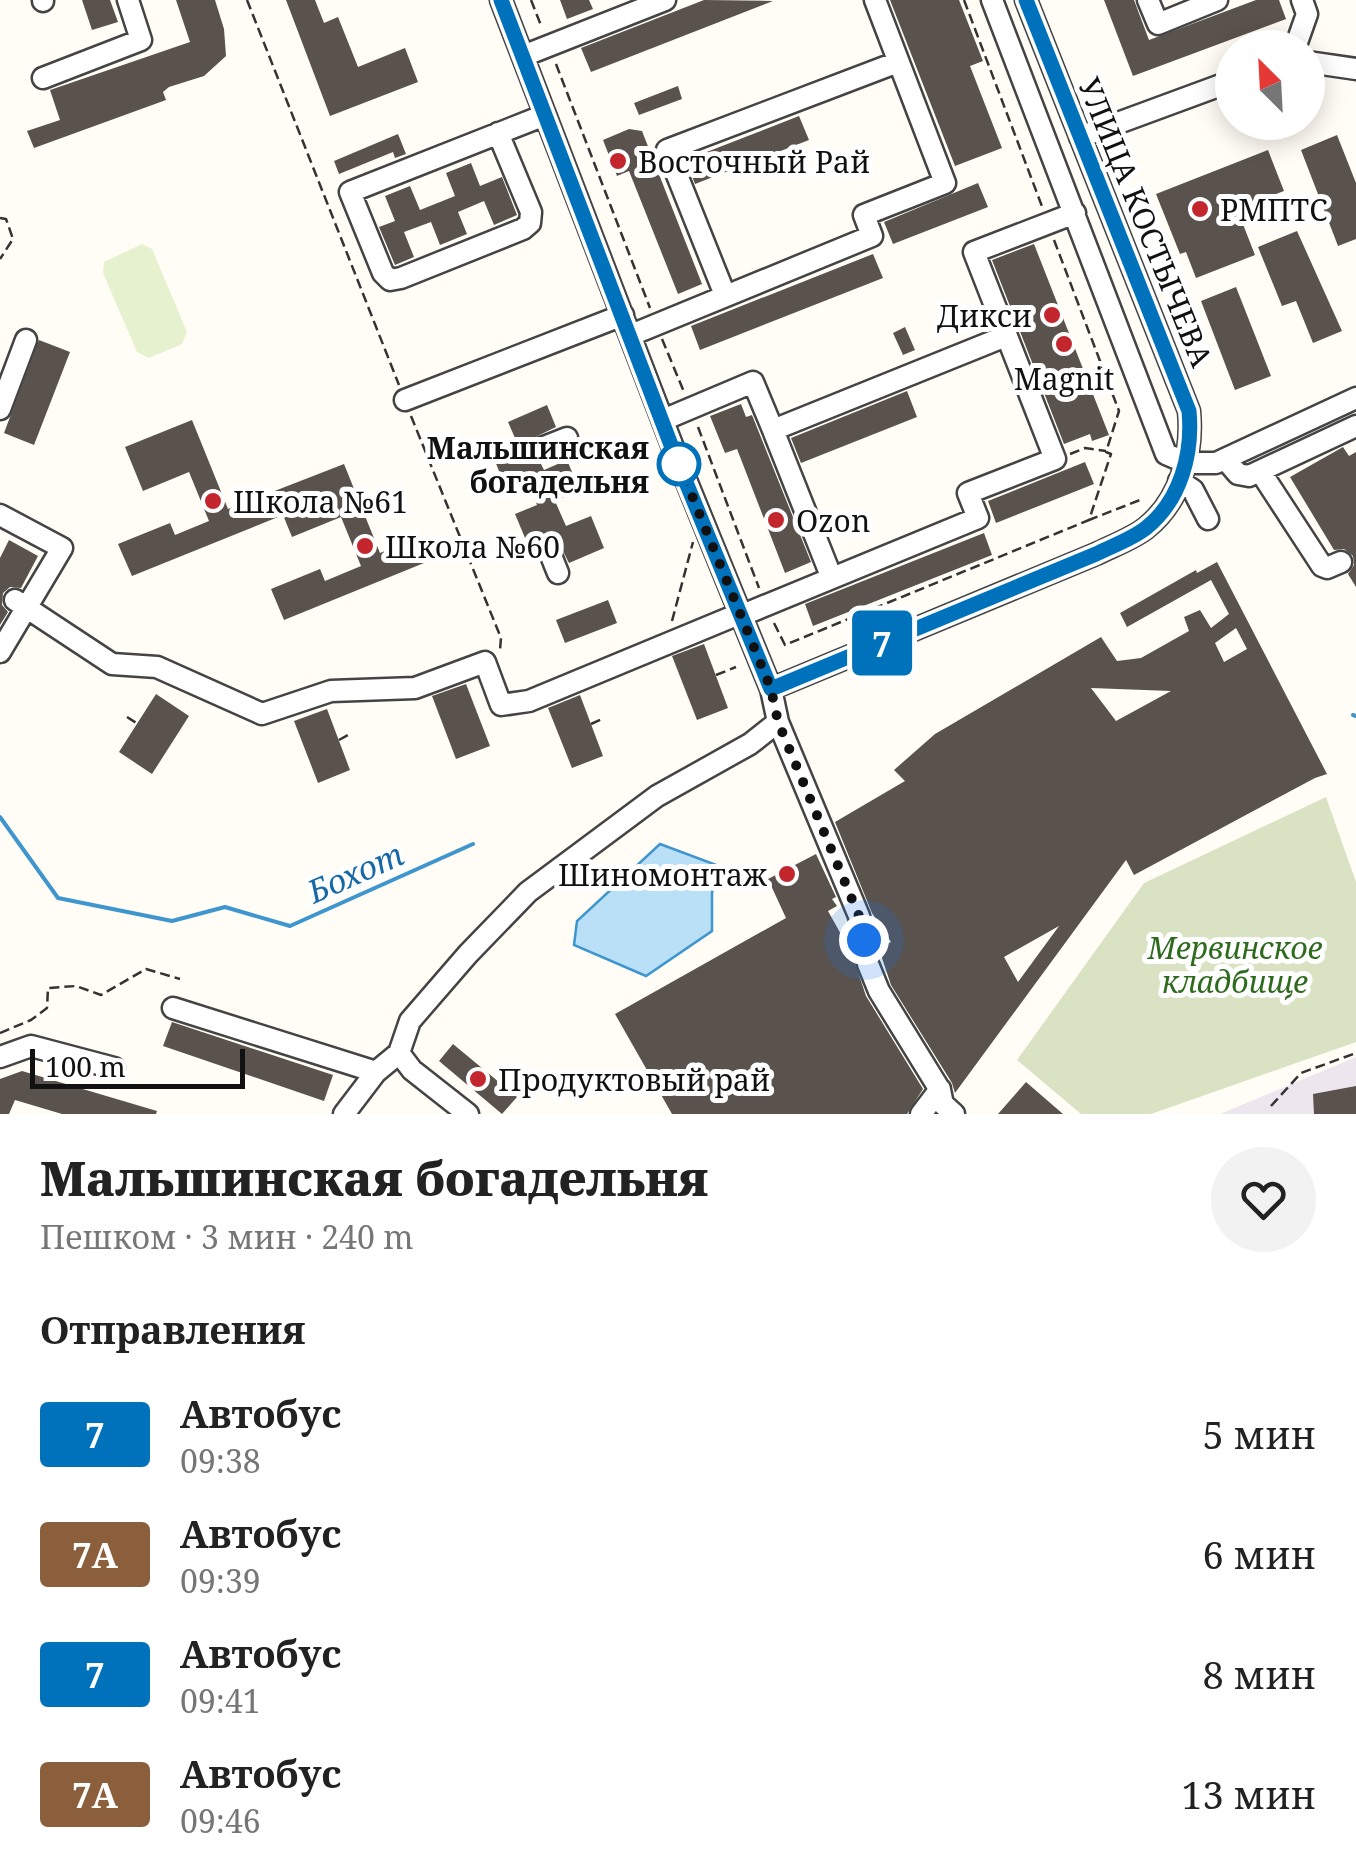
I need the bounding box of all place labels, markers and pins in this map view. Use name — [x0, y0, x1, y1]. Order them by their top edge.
place label: Восточный Рай — [638, 141, 870, 182]
marker: Восточный Рай — [607, 150, 629, 172]
place label: РМПТС — [1220, 189, 1328, 230]
marker: РМПТС — [1189, 198, 1211, 220]
place label: Дикси — [937, 295, 1032, 336]
marker: Дикси — [1041, 304, 1063, 326]
marker: Magnit — [1053, 333, 1075, 355]
place label: Magnit — [1014, 358, 1114, 399]
place label: Мальшинская богадельня — [427, 427, 649, 502]
marker: Мальшинская богадельня — [658, 443, 700, 485]
place label: Школа №61 — [233, 481, 408, 522]
marker: Школа №61 — [202, 490, 224, 512]
place label: Ozon — [796, 500, 870, 541]
marker: Ozon — [765, 509, 787, 531]
place label: Школа №60 — [385, 526, 560, 567]
marker: Школа №60 — [354, 535, 376, 557]
place label: Шиномонтаж — [558, 854, 767, 895]
marker: Шиномонтаж — [776, 863, 798, 885]
place label: Продуктовый рай — [498, 1059, 770, 1100]
marker: Продуктовый рай — [467, 1068, 489, 1090]

